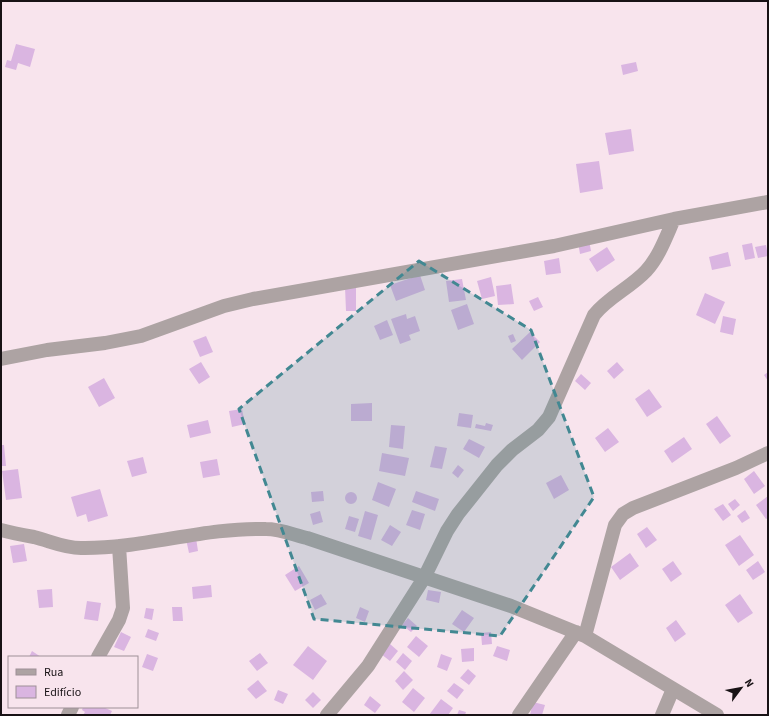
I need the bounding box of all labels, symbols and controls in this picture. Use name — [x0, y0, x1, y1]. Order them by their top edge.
legend — [8, 656, 138, 708]
text: Rua — [44, 664, 63, 681]
north arrow — [721, 668, 761, 708]
text: N — [741, 676, 757, 690]
text: Edifício — [44, 684, 81, 701]

